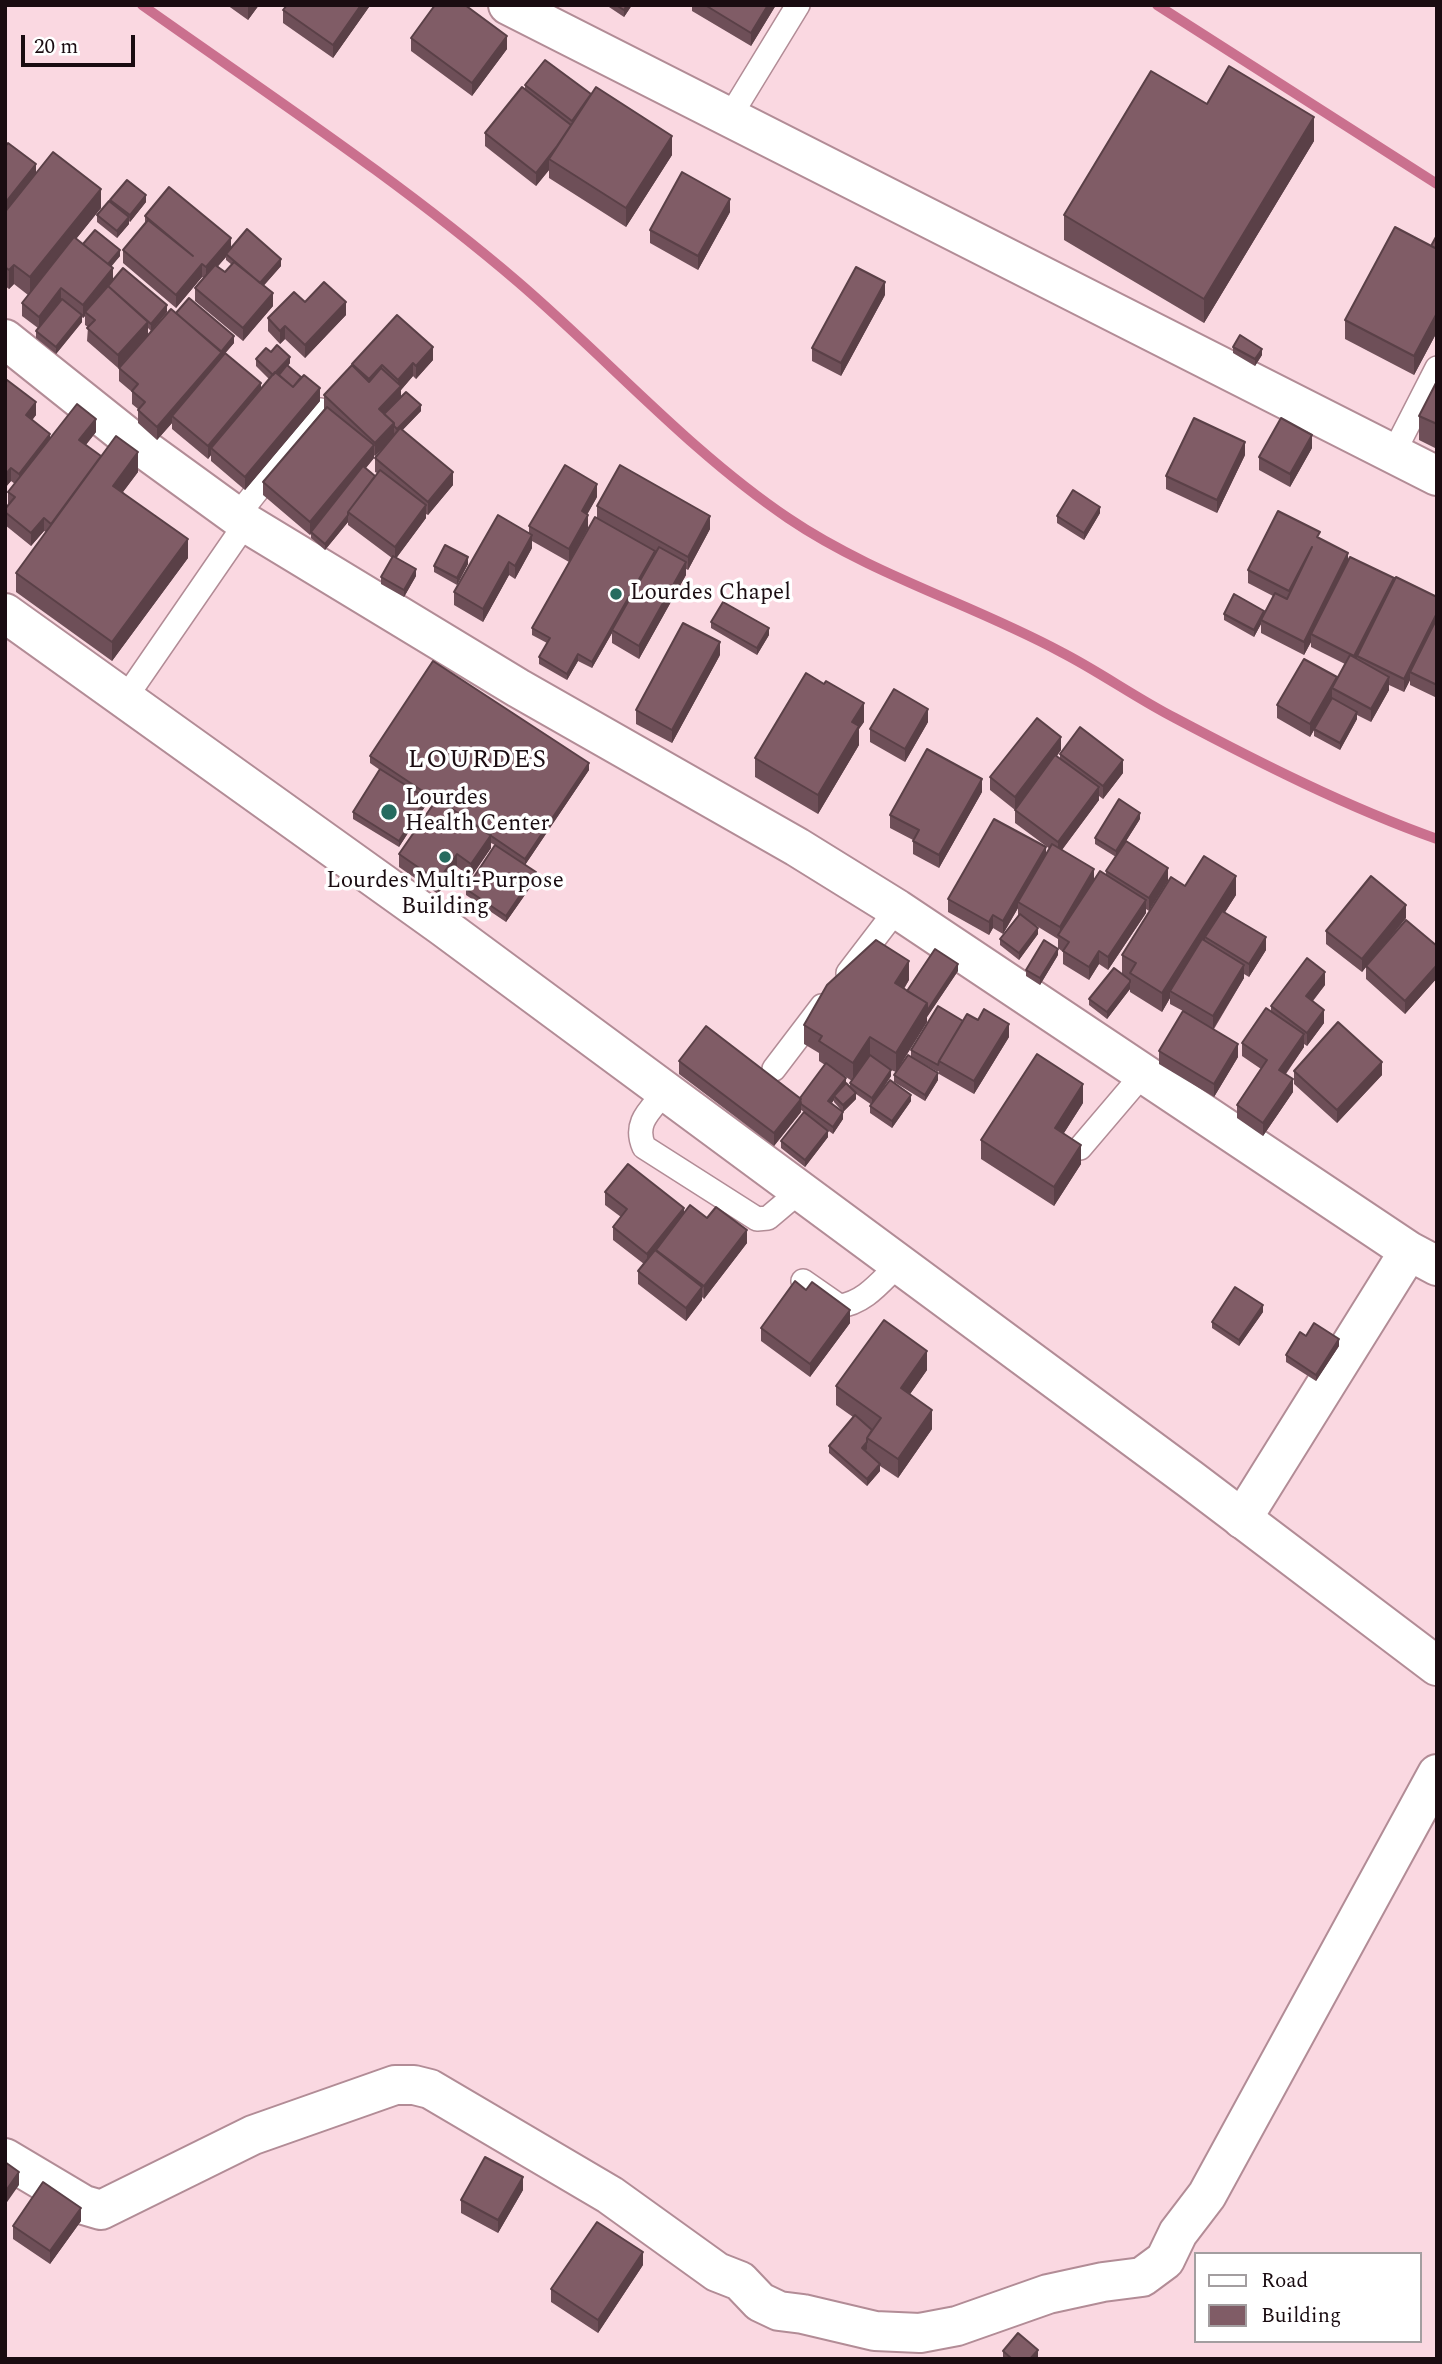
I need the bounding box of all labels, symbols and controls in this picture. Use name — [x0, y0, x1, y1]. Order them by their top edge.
scale bar — [24, 21, 138, 65]
text: 20 m — [34, 31, 78, 63]
place label: Lourdes Chapel — [630, 580, 791, 608]
marker: Lourdes Chapel — [608, 586, 624, 602]
district label: LOURDES — [409, 746, 547, 778]
place label: Lourdes Health Center — [405, 785, 550, 839]
marker: Lourdes Health Center — [379, 802, 399, 822]
marker: Lourdes Multi-Purpose Building — [437, 849, 453, 865]
place label: Lourdes Multi-Purpose Building — [326, 868, 564, 922]
legend — [1194, 2252, 1421, 2343]
text: Road — [1261, 2265, 1308, 2297]
text: Building — [1261, 2300, 1341, 2332]

